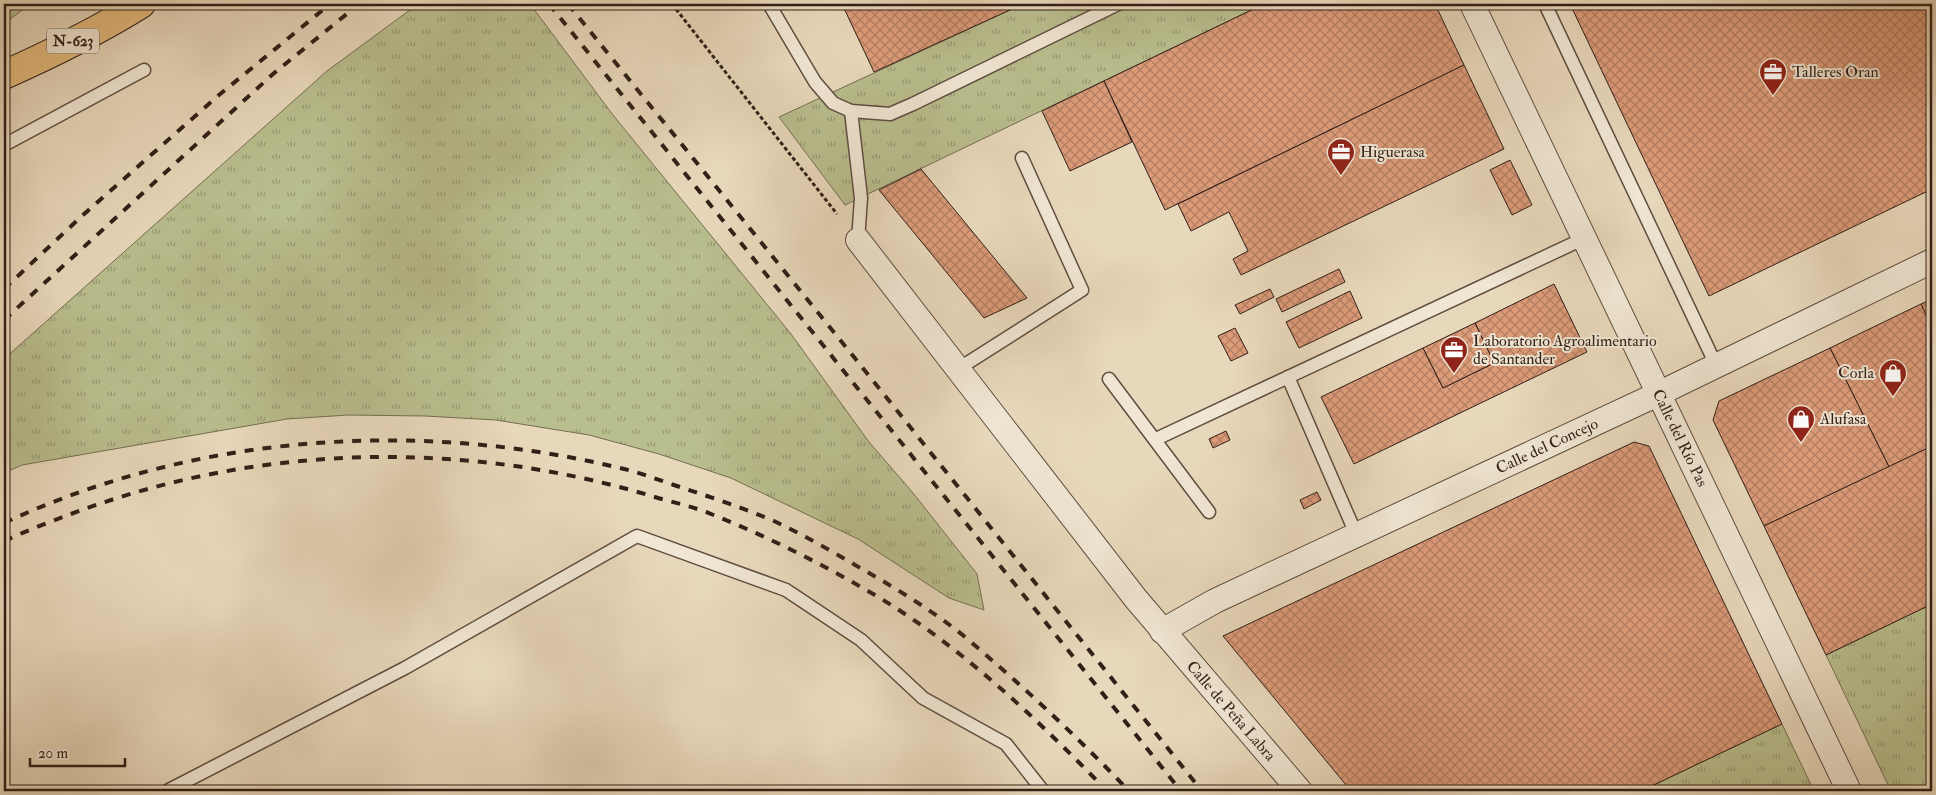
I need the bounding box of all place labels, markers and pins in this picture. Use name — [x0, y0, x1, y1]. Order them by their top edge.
office icon: Talleres Oran — [1758, 57, 1788, 96]
place label: Talleres Oran — [1792, 62, 1879, 82]
office icon: Higuerasa — [1326, 137, 1356, 176]
place label: Higuerasa — [1360, 142, 1425, 162]
place label: Laboratorio Agroalimentario de Santander — [1473, 331, 1657, 369]
office icon: Laboratorio Agroalimentario de Santander — [1439, 335, 1469, 374]
shop icon: Corla — [1878, 358, 1908, 397]
place label: Corla — [1838, 363, 1874, 383]
shop icon: Alufasa — [1786, 404, 1816, 443]
place label: Alufasa — [1819, 409, 1867, 429]

